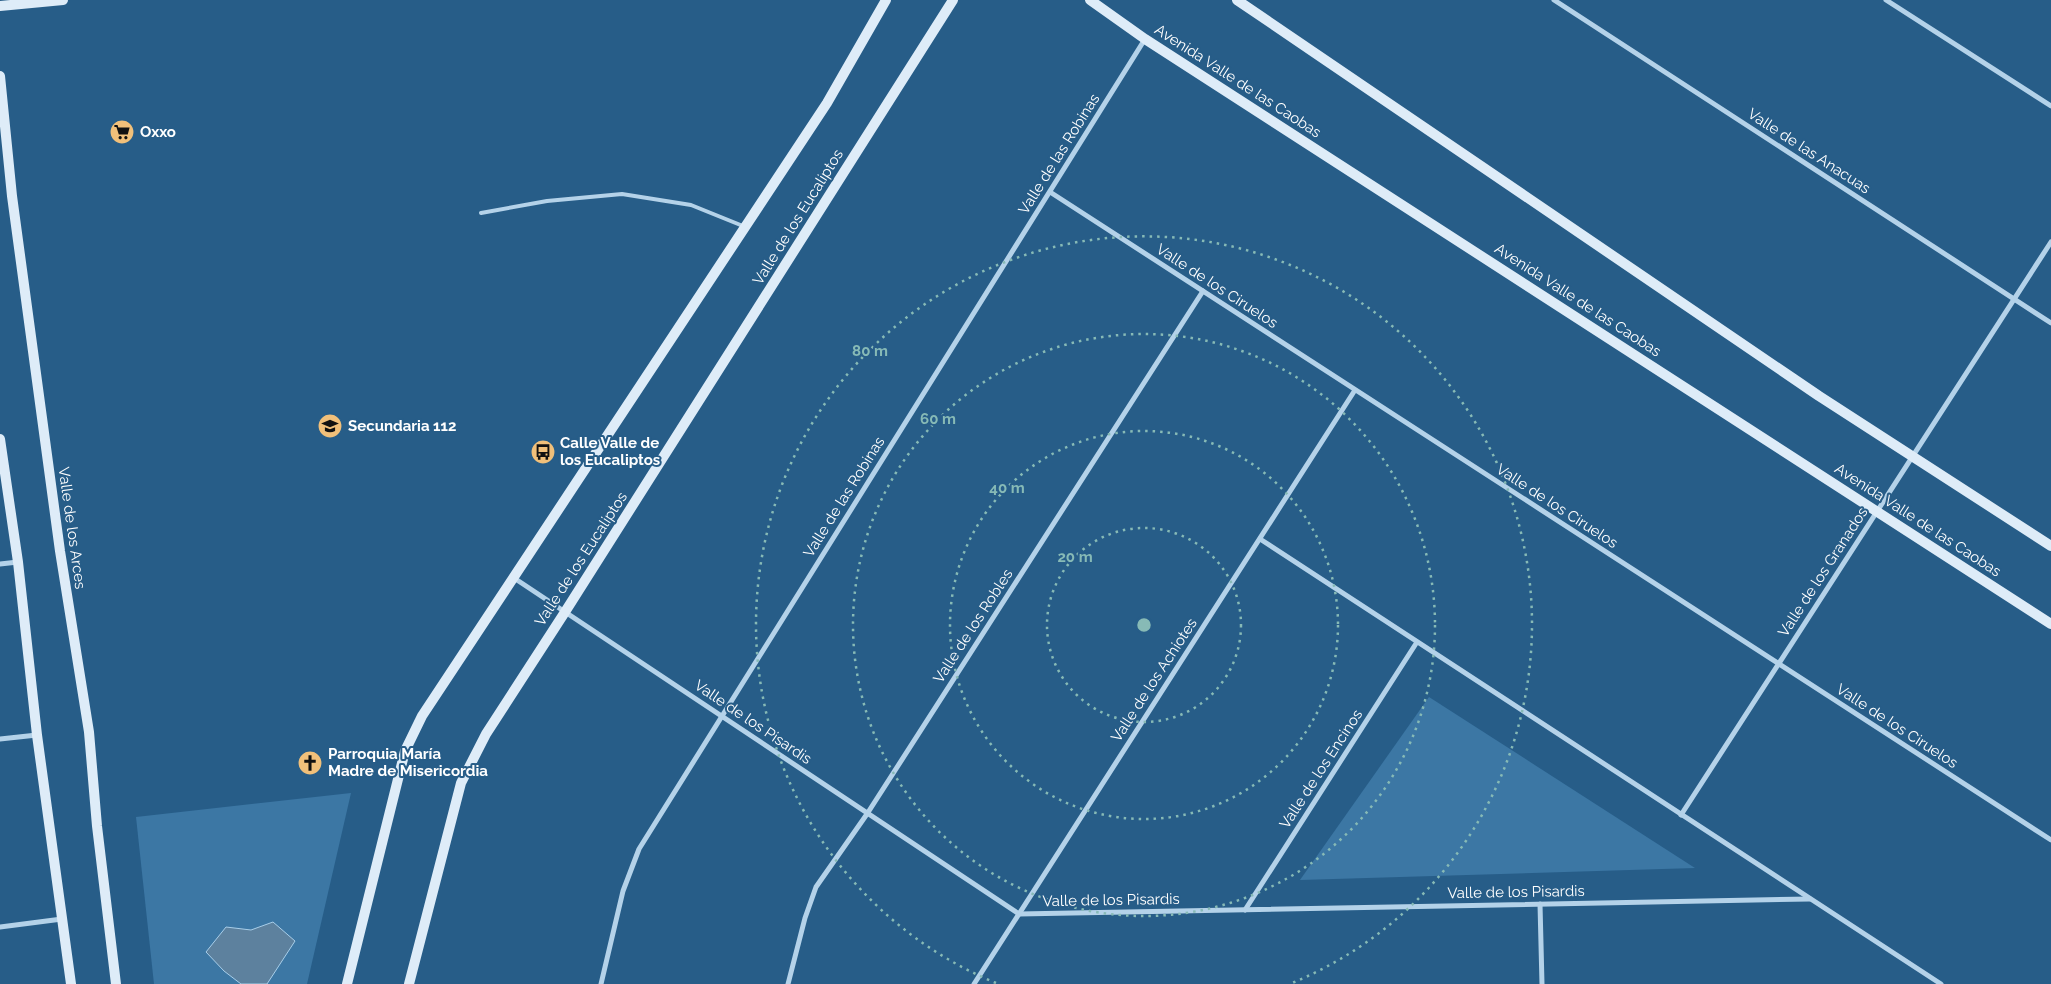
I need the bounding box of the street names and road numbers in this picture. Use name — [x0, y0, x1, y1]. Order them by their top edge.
street label: Avenida Valle de las Caobas — [1151, 20, 1325, 142]
street label: Valle de las Robinas — [1015, 90, 1103, 218]
street label: Valle de las Anacuas — [1744, 105, 1874, 197]
street label: Valle de los Eucaliptos — [749, 146, 847, 288]
street label: Avenida Valle de las Caobas — [1491, 239, 1665, 361]
street label: Valle de los Ciruelos — [1153, 240, 1281, 332]
street label: Valle de las Robinas — [800, 433, 888, 561]
street label: Avenida Valle de las Caobas — [1831, 459, 2005, 581]
street label: Valle de los Ciruelos — [1493, 460, 1621, 552]
street label: Valle de los Arces — [55, 466, 89, 590]
street label: Valle de los Eucaliptos — [531, 489, 631, 629]
street label: Valle de los Granados — [1774, 504, 1872, 640]
street label: Valle de los Robles — [929, 566, 1017, 686]
street label: Valle de los Achiotes — [1107, 615, 1201, 745]
street label: Valle de los Pisardis — [691, 676, 815, 768]
street label: Valle de los Ciruelos — [1833, 680, 1961, 772]
street label: Valle de los Encinos — [1276, 706, 1366, 832]
street label: Valle de los Pisardis — [1447, 882, 1585, 902]
street label: Valle de los Pisardis — [1042, 890, 1180, 910]

